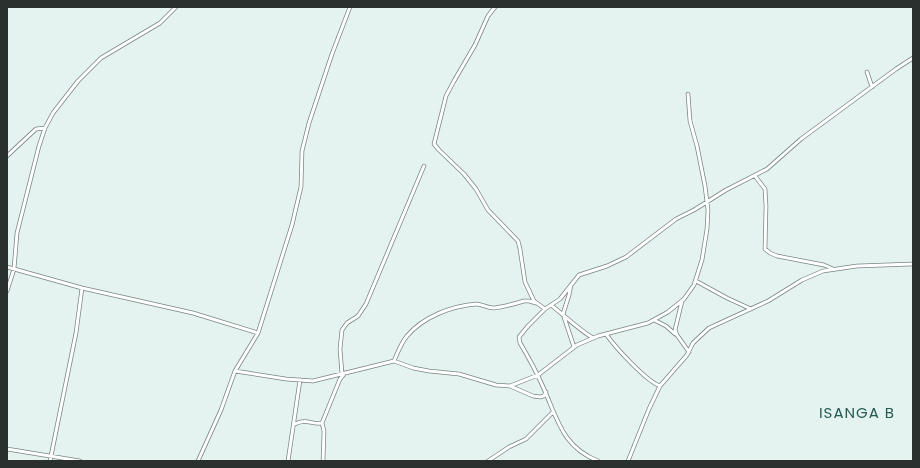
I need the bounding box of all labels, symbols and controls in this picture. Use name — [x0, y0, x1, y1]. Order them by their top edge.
district label: ISANGA B — [819, 402, 895, 423]

